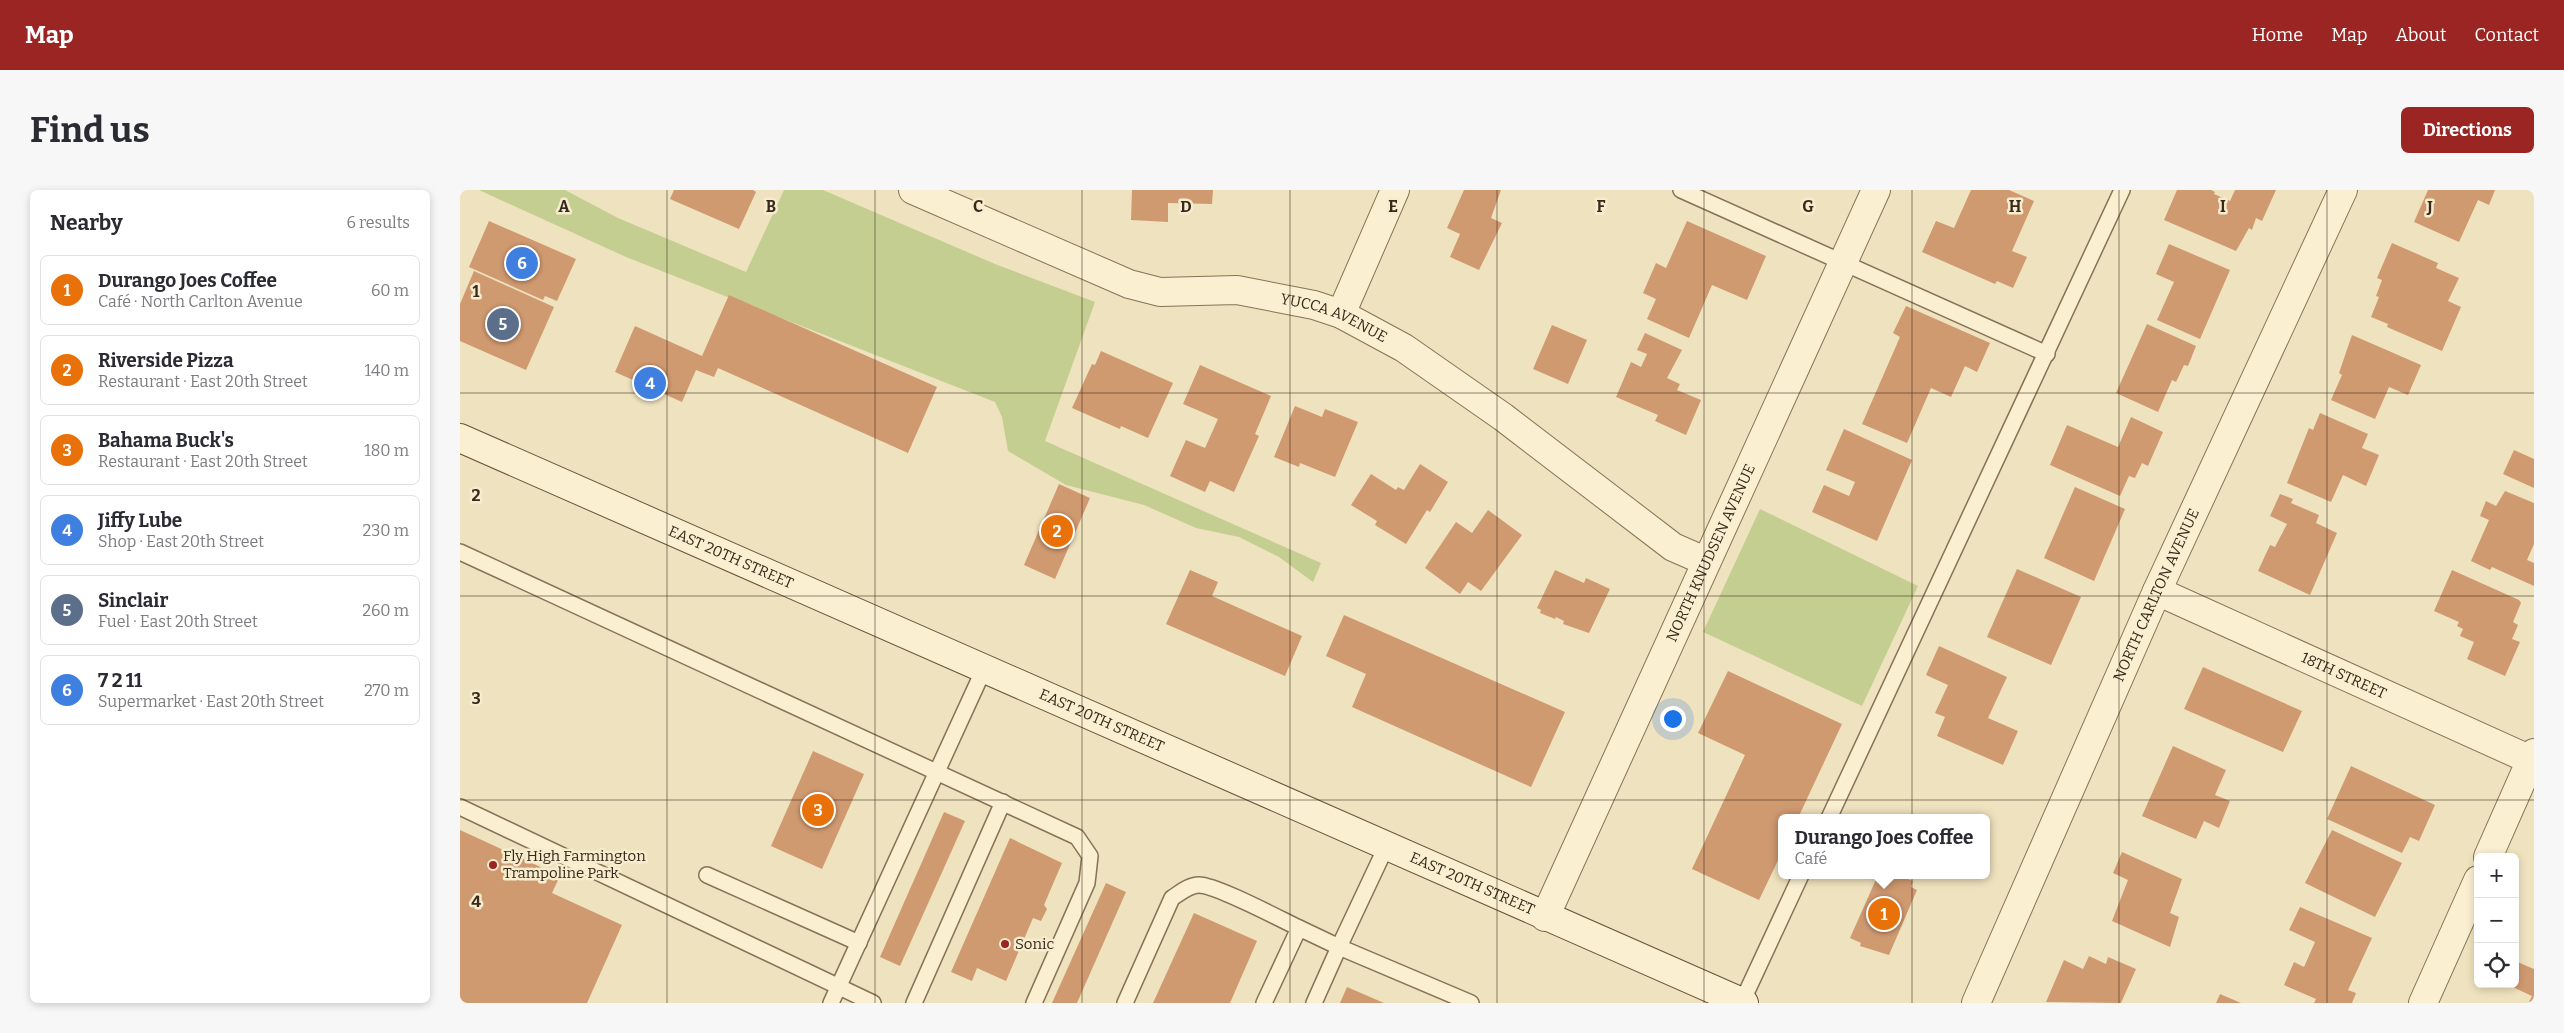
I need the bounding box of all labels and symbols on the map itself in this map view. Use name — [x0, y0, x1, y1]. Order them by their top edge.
text: A — [558, 197, 570, 216]
text: B — [766, 197, 776, 216]
text: C — [973, 197, 983, 216]
text: D — [1180, 197, 1192, 216]
text: E — [1388, 197, 1398, 216]
text: F — [1597, 197, 1606, 216]
text: G — [1802, 197, 1814, 216]
text: H — [2009, 197, 2022, 216]
text: I — [2220, 197, 2226, 216]
text: J — [2426, 197, 2433, 216]
pin: 6 — [506, 244, 538, 282]
text: 1 — [473, 282, 480, 301]
street label: YUCCA AVENUE — [1279, 290, 1390, 346]
pin: 5 — [487, 305, 519, 343]
pin: 4 — [634, 364, 666, 402]
street label: NORTH KNUDSEN AVENUE — [1662, 461, 1759, 645]
text: 2 — [471, 486, 481, 505]
street label: NORTH CARLTON AVENUE — [2109, 506, 2203, 684]
pin: 2 — [1041, 512, 1073, 550]
street label: EAST 20TH STREET — [666, 522, 796, 593]
street label: 18TH STREET — [2298, 648, 2389, 703]
street label: EAST 20TH STREET — [1036, 685, 1167, 756]
text: 3 — [471, 689, 481, 708]
your location — [1660, 706, 1686, 732]
pin: 3 — [802, 791, 834, 829]
place label: Fly High Farmington Trampoline Park — [503, 847, 646, 882]
street label: EAST 20TH STREET — [1407, 848, 1538, 919]
marker: Fly High Farmington Trampoline Park — [487, 859, 499, 871]
text: 4 — [471, 892, 481, 911]
pin: 1 — [1868, 895, 1900, 933]
place label: Sonic — [1015, 935, 1054, 953]
marker: Sonic — [999, 938, 1011, 950]

